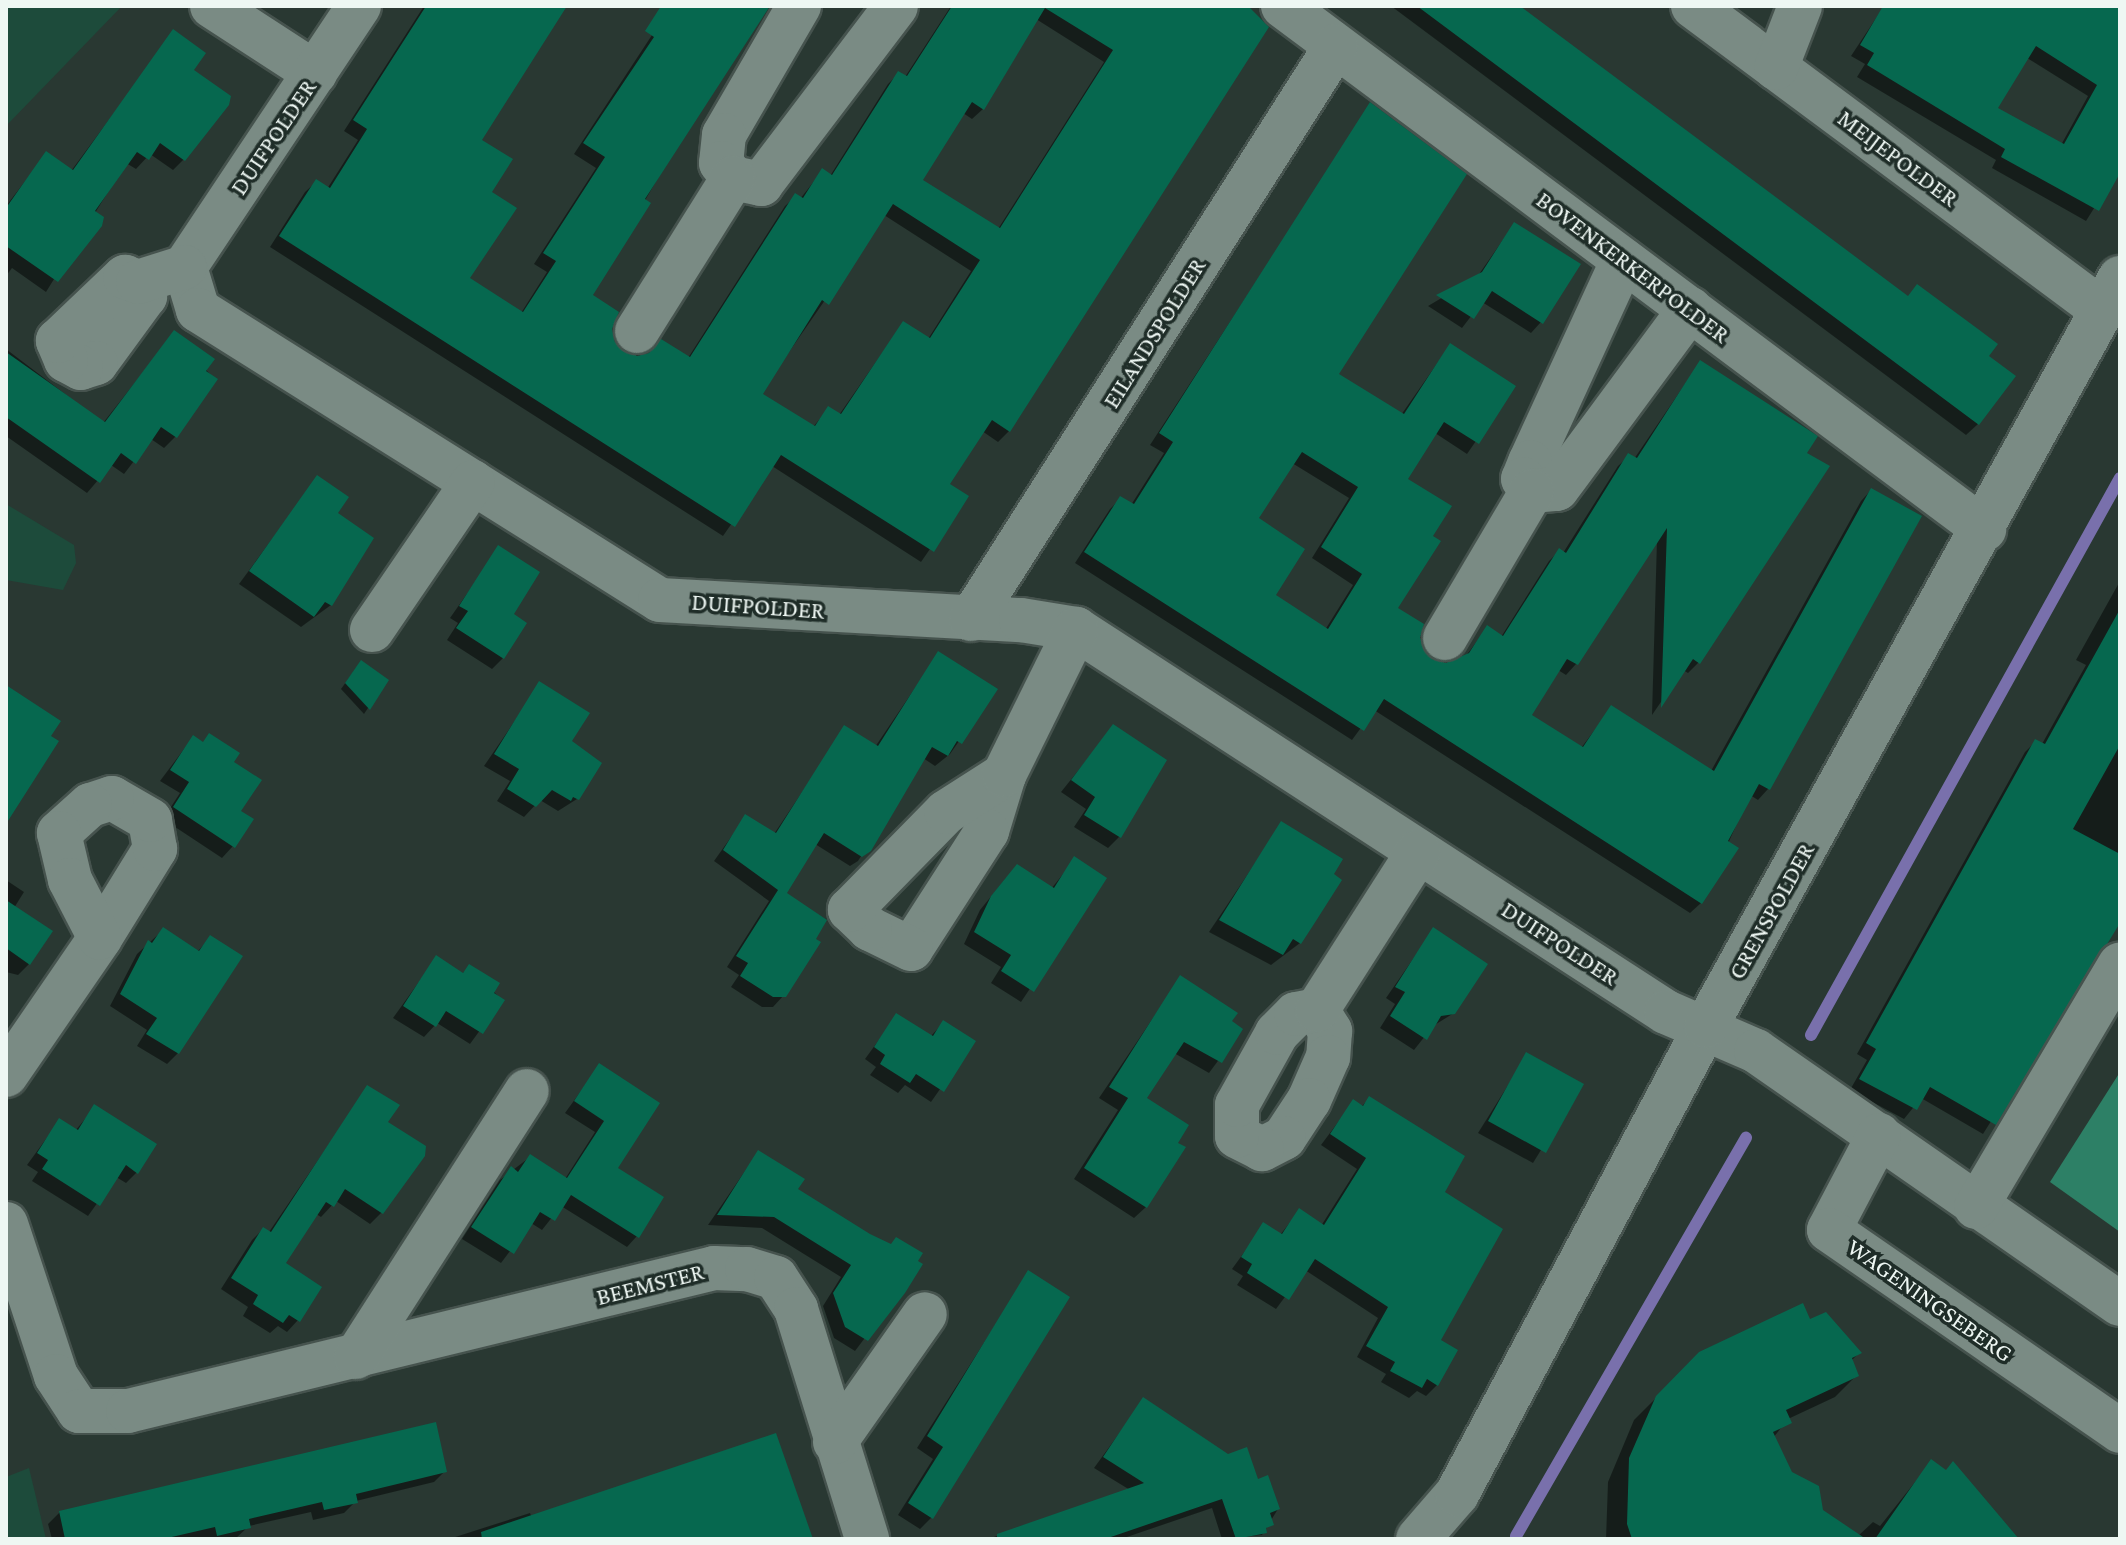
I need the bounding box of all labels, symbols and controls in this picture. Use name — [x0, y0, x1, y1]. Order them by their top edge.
street label: DUIFPOLDER — [224, 74, 322, 200]
street label: MEIJEPOLDER — [1832, 103, 1964, 213]
street label: BOVENKERKERPOLDER — [1531, 185, 1735, 349]
street label: EILANDSPOLDER — [1096, 253, 1212, 413]
street label: DUIFPOLDER — [691, 587, 825, 625]
street label: GRENSPOLDER — [1722, 838, 1820, 984]
street label: DUIFPOLDER — [1496, 895, 1624, 991]
street label: WAGENINGSEBERG — [1842, 1232, 2018, 1368]
street label: BEEMSTER — [593, 1257, 707, 1311]

